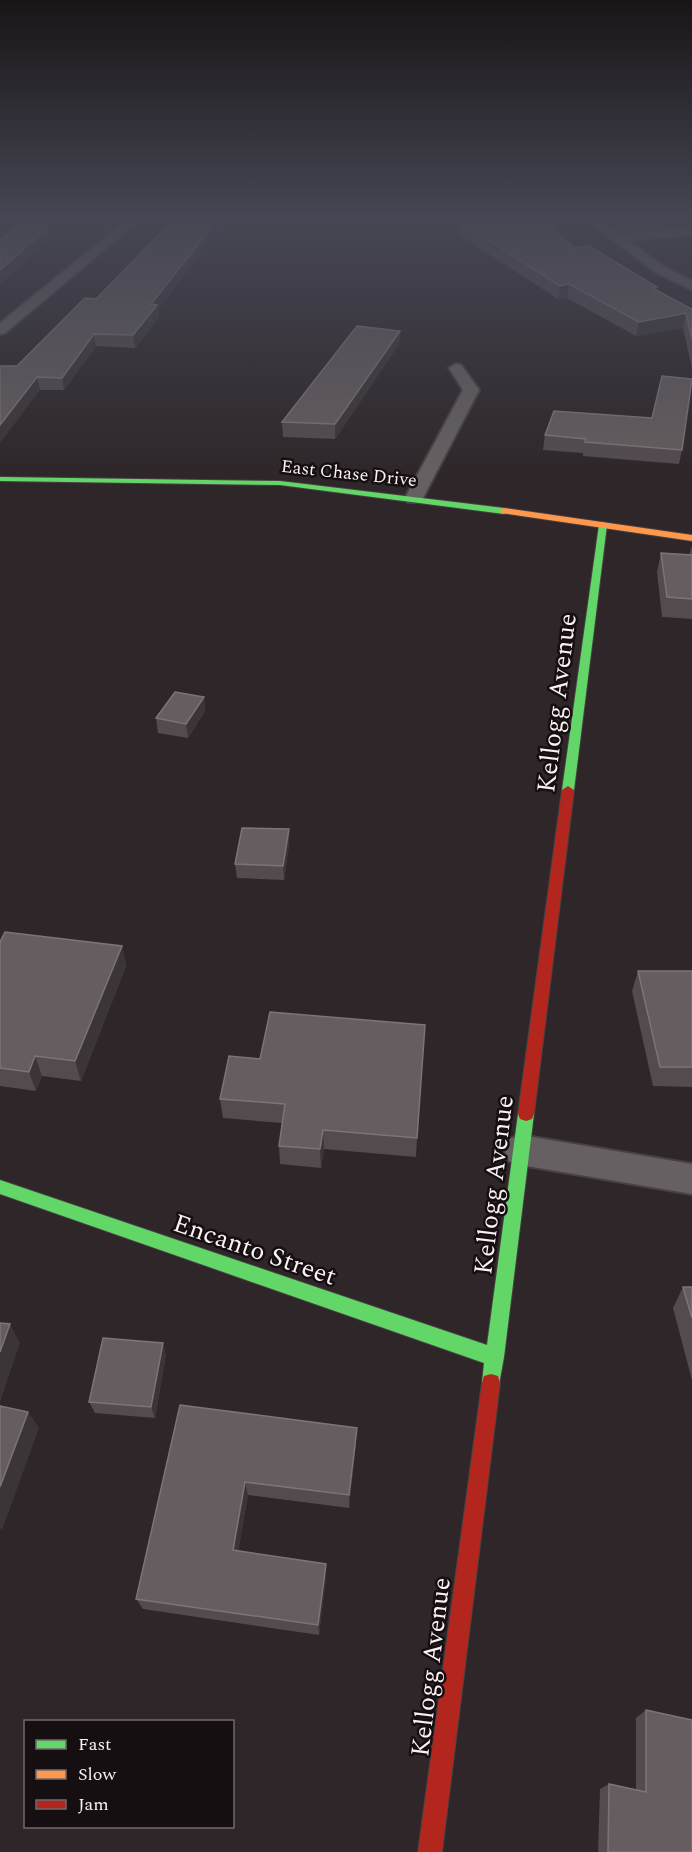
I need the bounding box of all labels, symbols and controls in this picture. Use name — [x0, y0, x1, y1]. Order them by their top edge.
street label: East Chase Drive — [280, 453, 418, 494]
street label: Kellogg Avenue — [526, 611, 588, 795]
street label: Kellogg Avenue — [463, 1093, 525, 1277]
street label: Encanto Street — [168, 1203, 342, 1297]
street label: Kellogg Avenue — [400, 1575, 462, 1759]
legend — [24, 1720, 234, 1828]
text: Fast — [78, 1731, 111, 1758]
text: Slow — [78, 1761, 117, 1788]
text: Jam — [78, 1791, 109, 1818]

